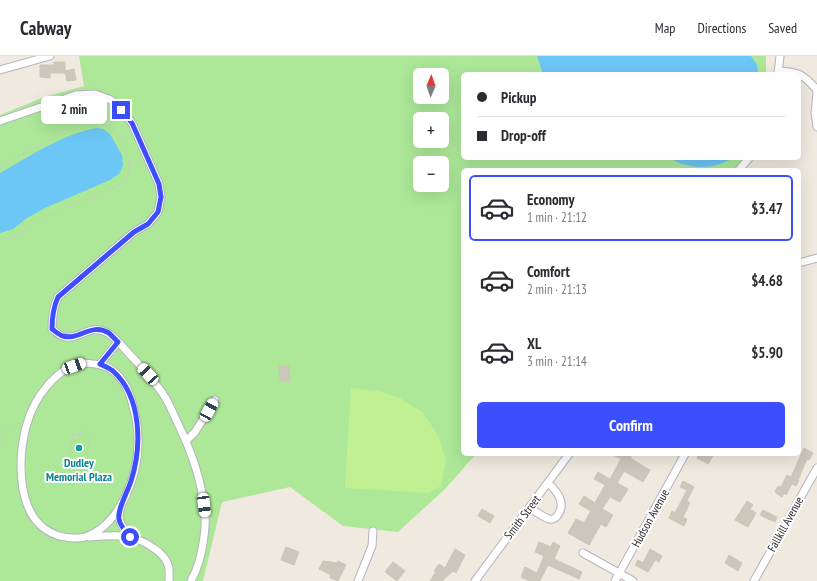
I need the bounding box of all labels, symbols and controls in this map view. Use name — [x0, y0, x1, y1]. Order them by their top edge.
text: Cabway — [20, 16, 71, 40]
text: Map — [655, 19, 675, 37]
text: Directions — [697, 19, 746, 37]
text: Saved — [768, 19, 797, 37]
north arrow — [413, 68, 449, 104]
map controls — [413, 68, 449, 192]
text: Pickup — [501, 88, 536, 107]
callout: 2 min — [41, 96, 107, 124]
text: 2 min — [61, 101, 87, 118]
route end — [112, 101, 130, 119]
button: + — [413, 112, 449, 148]
text: Drop-off — [501, 126, 546, 145]
button: − — [413, 156, 449, 192]
icon: car — [479, 190, 515, 226]
text: Economy — [527, 190, 575, 209]
text: $3.47 — [751, 199, 783, 218]
text: 1 min · 21:12 — [527, 209, 587, 226]
icon: car — [479, 262, 515, 298]
text: Comfort — [527, 262, 570, 281]
text: $4.68 — [751, 271, 783, 290]
text: 2 min · 21:13 — [527, 281, 587, 298]
icon: car — [479, 334, 515, 370]
text: XL — [527, 334, 541, 353]
text: $5.90 — [751, 343, 783, 362]
text: 3 min · 21:14 — [527, 353, 587, 370]
car — [61, 356, 87, 376]
car — [135, 361, 161, 387]
car — [198, 397, 220, 423]
button: Confirm — [477, 402, 785, 448]
marker: Dudley Memorial Plaza — [74, 443, 84, 453]
place label: Dudley Memorial Plaza — [46, 455, 112, 484]
street label: Hudson Avenue — [628, 486, 672, 550]
street label: Smith Street — [501, 491, 544, 542]
car — [197, 492, 211, 518]
street label: Fallkill Avenue — [764, 494, 806, 554]
route start — [121, 528, 139, 546]

